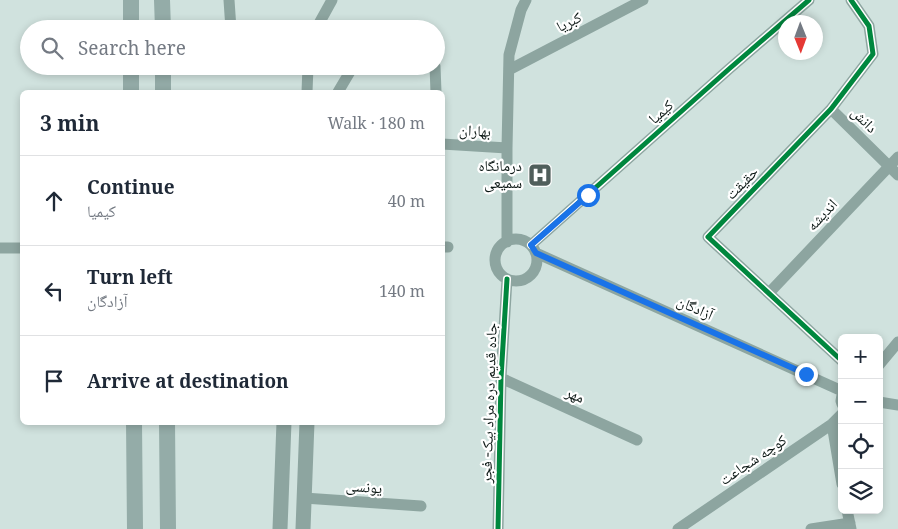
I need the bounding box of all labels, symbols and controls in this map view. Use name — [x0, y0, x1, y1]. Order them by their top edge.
street label: کبریا — [553, 6, 584, 36]
north arrow — [778, 15, 823, 60]
search box — [20, 20, 445, 75]
icon: search — [38, 34, 66, 62]
text: Search here — [78, 35, 186, 61]
street label: کیمیا — [644, 95, 677, 128]
street label: دانش — [847, 102, 882, 137]
text: 3 min — [40, 109, 99, 137]
text: Walk · 180 m — [328, 112, 425, 134]
street label: بهاران — [459, 119, 491, 142]
place label: درمانگاه سمیعی — [478, 155, 522, 193]
street label: حقیقت — [721, 161, 762, 203]
hospital icon: درمانگاه سمیعی — [527, 162, 553, 188]
text: Continue — [87, 174, 175, 200]
route start — [577, 184, 600, 207]
icon: ahead — [40, 187, 68, 215]
text: 40 m — [388, 190, 425, 212]
street label: اندیشه — [801, 194, 841, 235]
text: کیمیا — [87, 200, 116, 222]
text: Turn left — [87, 264, 173, 290]
icon: left — [40, 277, 68, 305]
text: 140 m — [379, 280, 425, 302]
text: آزادگان — [87, 290, 127, 312]
street label: آزادگان — [674, 290, 718, 325]
street label: جاده قدیم دره مراد بیک- فجر — [475, 322, 502, 485]
map controls — [838, 334, 883, 514]
button: + — [838, 334, 883, 379]
route end — [795, 363, 818, 386]
icon: arrive — [40, 367, 68, 395]
text: Arrive at destination — [87, 368, 289, 394]
button: − — [838, 379, 883, 424]
street label: مهر — [562, 381, 588, 407]
button: locate — [838, 424, 883, 469]
street label: کوچه شجاعت — [715, 429, 790, 489]
button: layers — [838, 469, 883, 514]
street label: یونسی — [345, 475, 383, 498]

